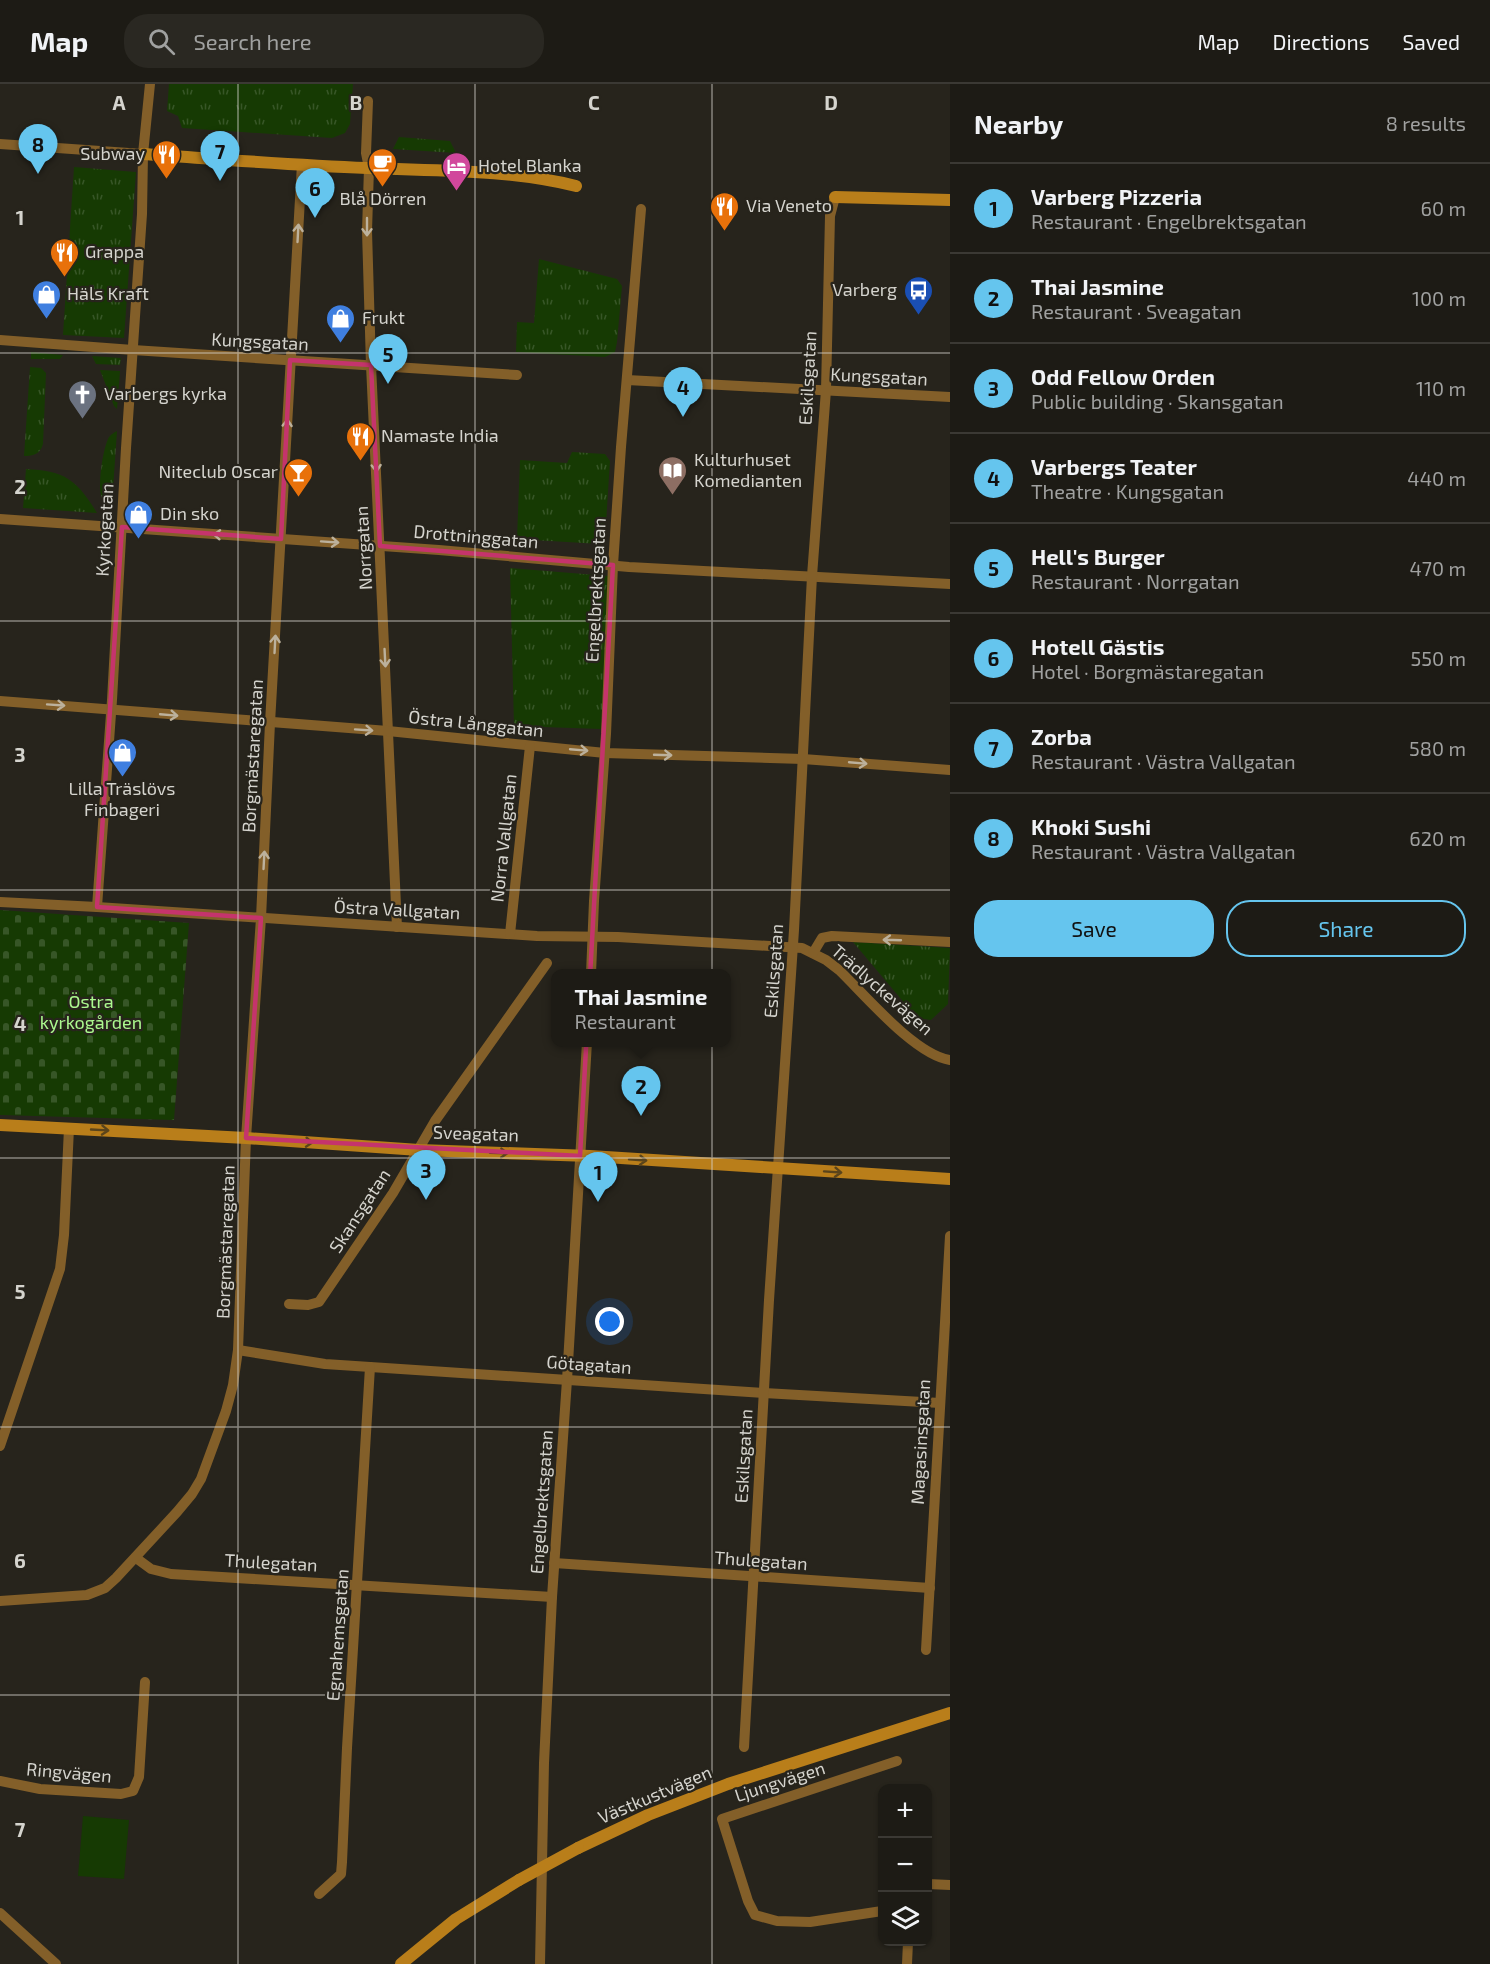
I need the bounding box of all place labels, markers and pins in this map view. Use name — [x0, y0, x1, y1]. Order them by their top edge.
pin: 8 — [18, 124, 57, 174]
pin: 7 — [200, 132, 240, 181]
restaurant icon: Subway — [150, 138, 182, 180]
place label: Subway — [80, 142, 145, 164]
cafe icon: Blå Dörren — [367, 146, 399, 188]
hotel icon: Hotel Blanka — [441, 150, 473, 192]
place label: Hotel Blanka — [478, 154, 582, 176]
pin: 6 — [296, 168, 334, 218]
place label: Blå Dörren — [340, 187, 426, 209]
restaurant icon: Via Veneto — [709, 190, 741, 232]
place label: Via Veneto — [746, 194, 832, 216]
restaurant icon: Grappa — [48, 236, 80, 278]
place label: Grappa — [85, 240, 144, 262]
bus stop icon: Varberg — [902, 274, 934, 316]
shop icon: Häls Kraft — [30, 278, 62, 320]
place label: Varberg — [832, 278, 897, 300]
place label: Häls Kraft — [67, 282, 149, 304]
shop icon: Frukt — [325, 302, 357, 344]
place label: Frukt — [362, 306, 405, 328]
pin: 5 — [368, 334, 408, 384]
pin: 4 — [664, 368, 702, 417]
church icon: Varbergs kyrka — [67, 378, 99, 420]
place label: Varbergs kyrka — [104, 382, 227, 404]
restaurant icon: Namaste India — [344, 420, 376, 462]
place label: Namaste India — [381, 424, 499, 446]
place label: Kulturhuset Komedianten — [694, 448, 802, 491]
library icon: Kulturhuset Komedianten — [657, 454, 689, 496]
bar icon: Niteclub Oscar — [283, 456, 315, 498]
place label: Niteclub Oscar — [159, 460, 278, 482]
shop icon: Din sko — [123, 498, 155, 540]
place label: Din sko — [160, 502, 219, 524]
shop icon: Lilla Träslövs Finbageri — [106, 736, 138, 778]
place label: Lilla Träslövs Finbageri — [68, 777, 176, 820]
pin: 2 — [622, 1066, 660, 1116]
pin: 3 — [406, 1150, 446, 1200]
pin: 1 — [578, 1152, 618, 1202]

